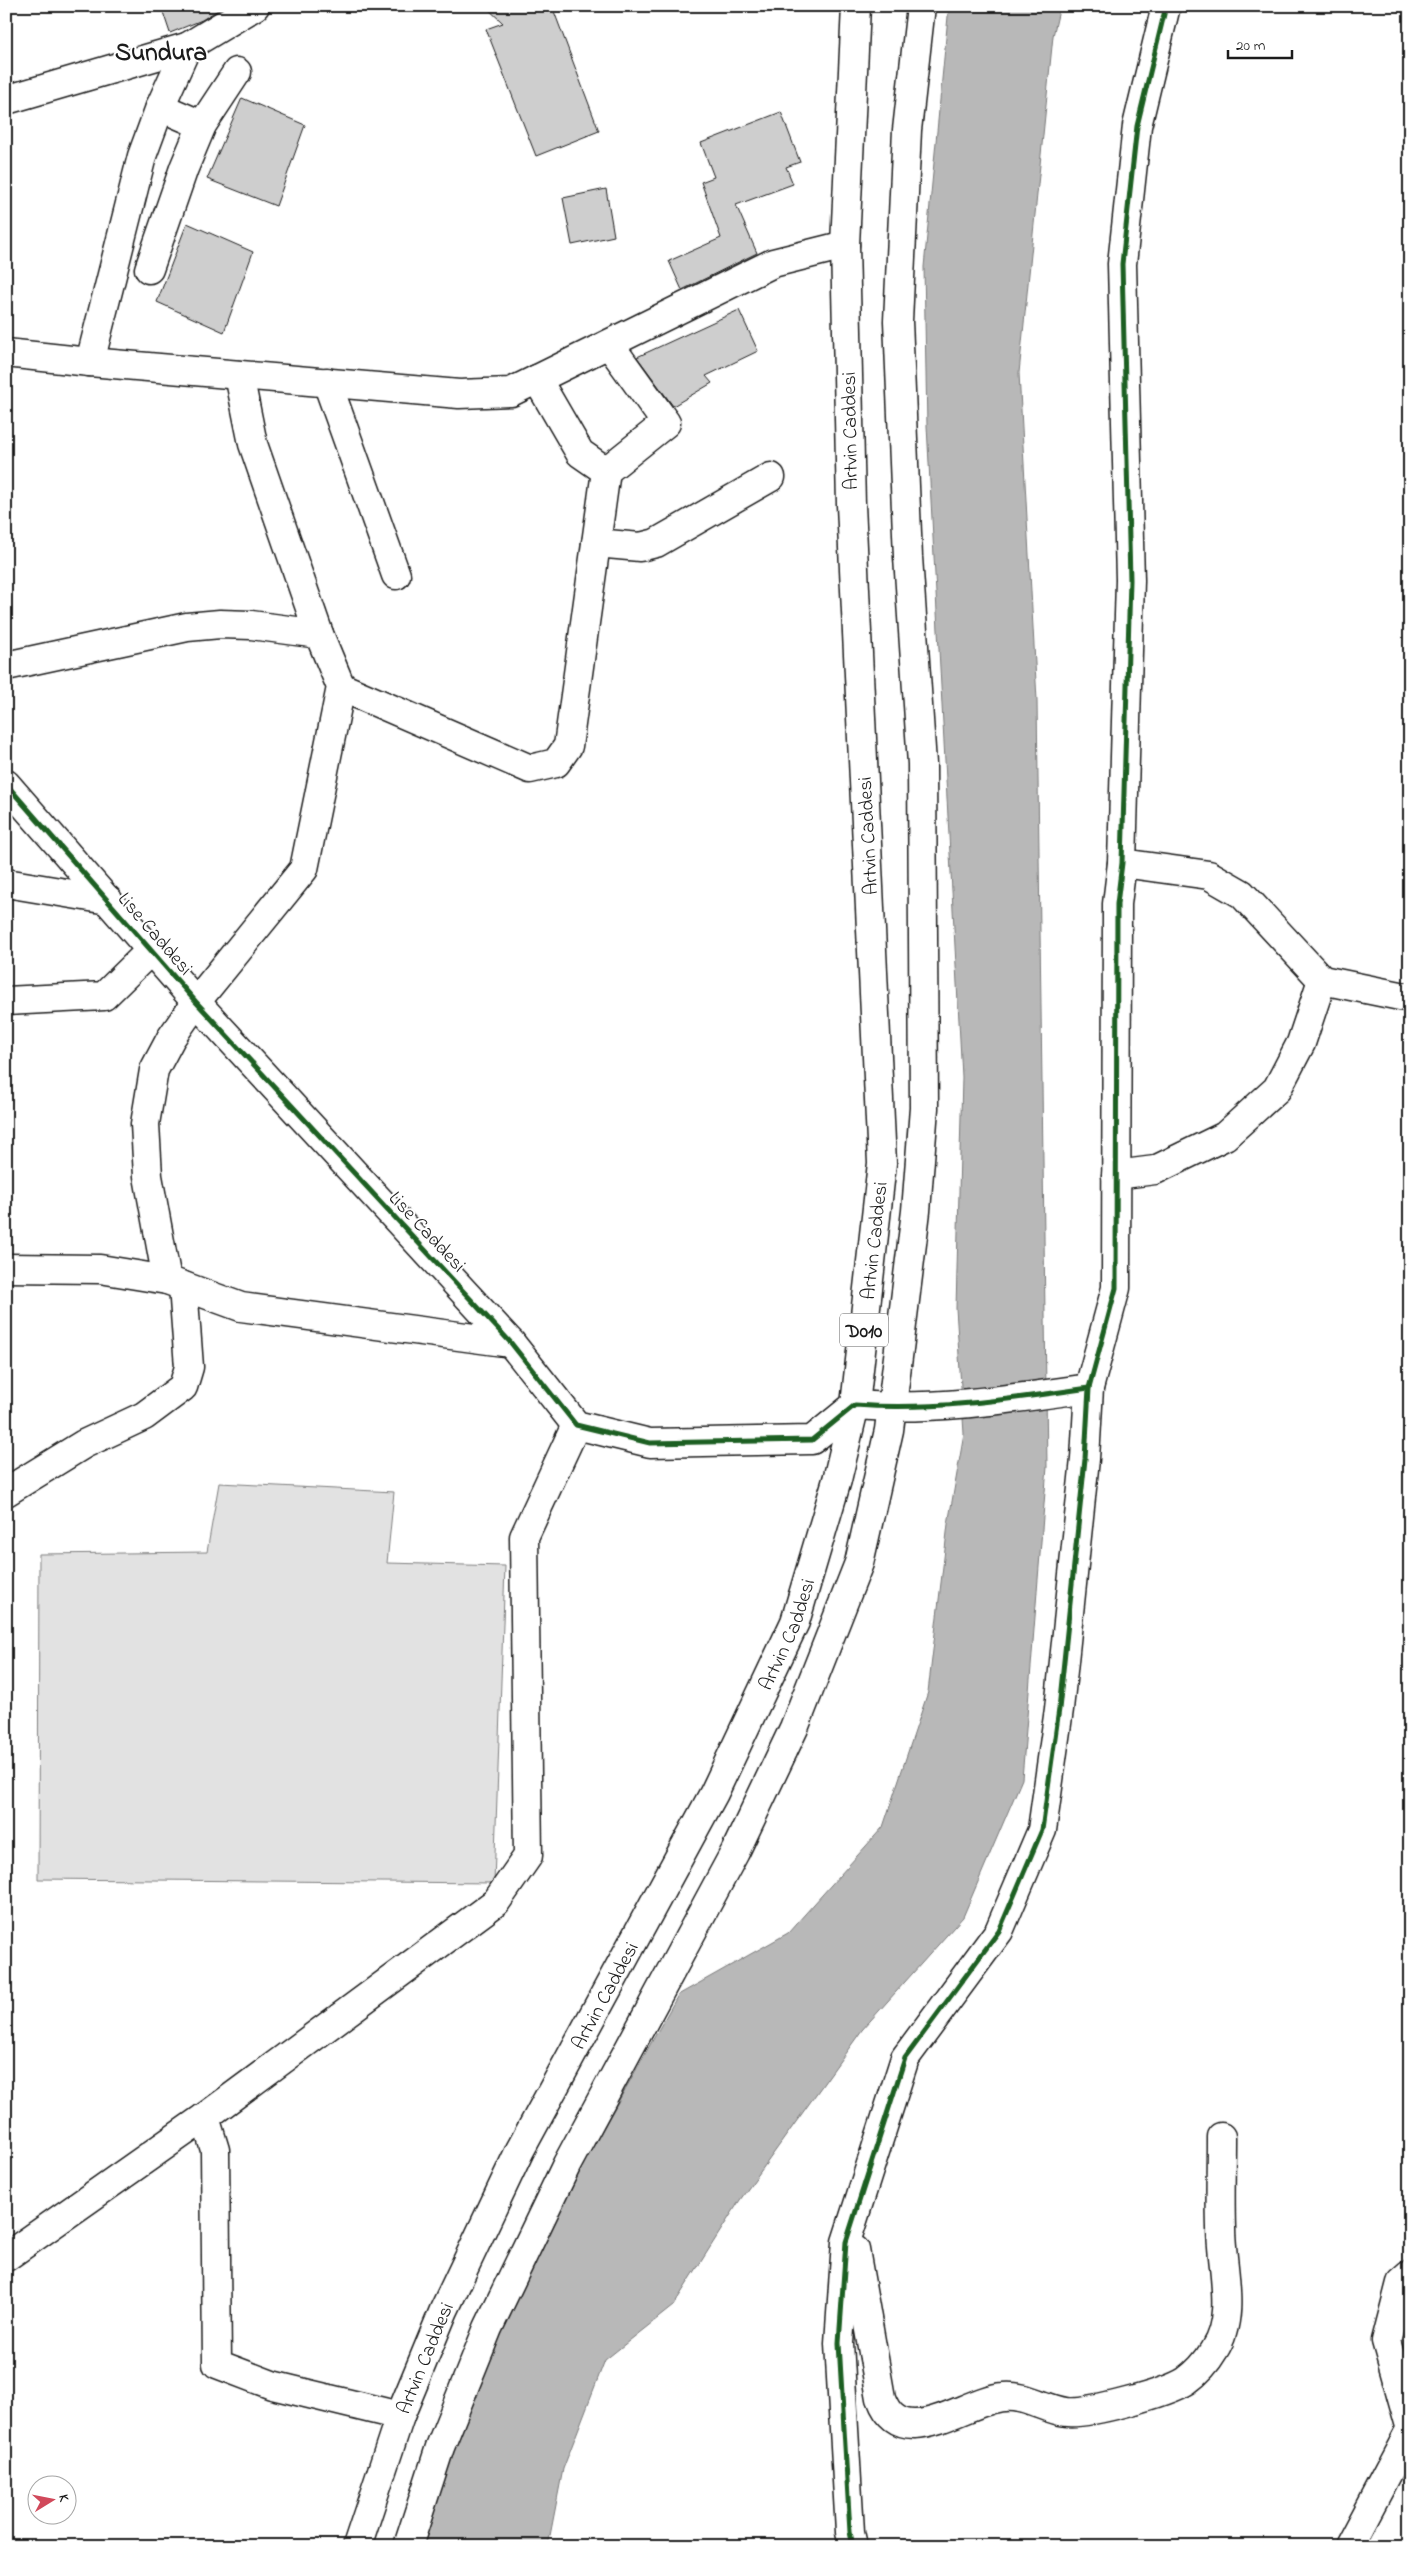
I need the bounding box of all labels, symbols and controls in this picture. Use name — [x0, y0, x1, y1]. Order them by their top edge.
scale bar — [1228, 28, 1292, 60]
text: 20 m — [1236, 35, 1266, 57]
district label: Sundura — [115, 36, 207, 72]
street label: Artvin Caddesi — [836, 372, 867, 490]
street label: Artvin Caddesi — [852, 776, 887, 896]
street label: Lise Caddesi — [110, 887, 199, 983]
street label: Artvin Caddesi — [855, 1180, 897, 1301]
street label: Lise Caddesi — [381, 1185, 472, 1280]
road number: D010 — [840, 1314, 888, 1346]
street label: Artvin Caddesi — [753, 1576, 824, 1696]
street label: Artvin Caddesi — [565, 1937, 647, 2055]
street label: Artvin Caddesi — [390, 2298, 463, 2419]
north arrow — [28, 2474, 78, 2524]
text: K — [52, 2493, 74, 2504]

